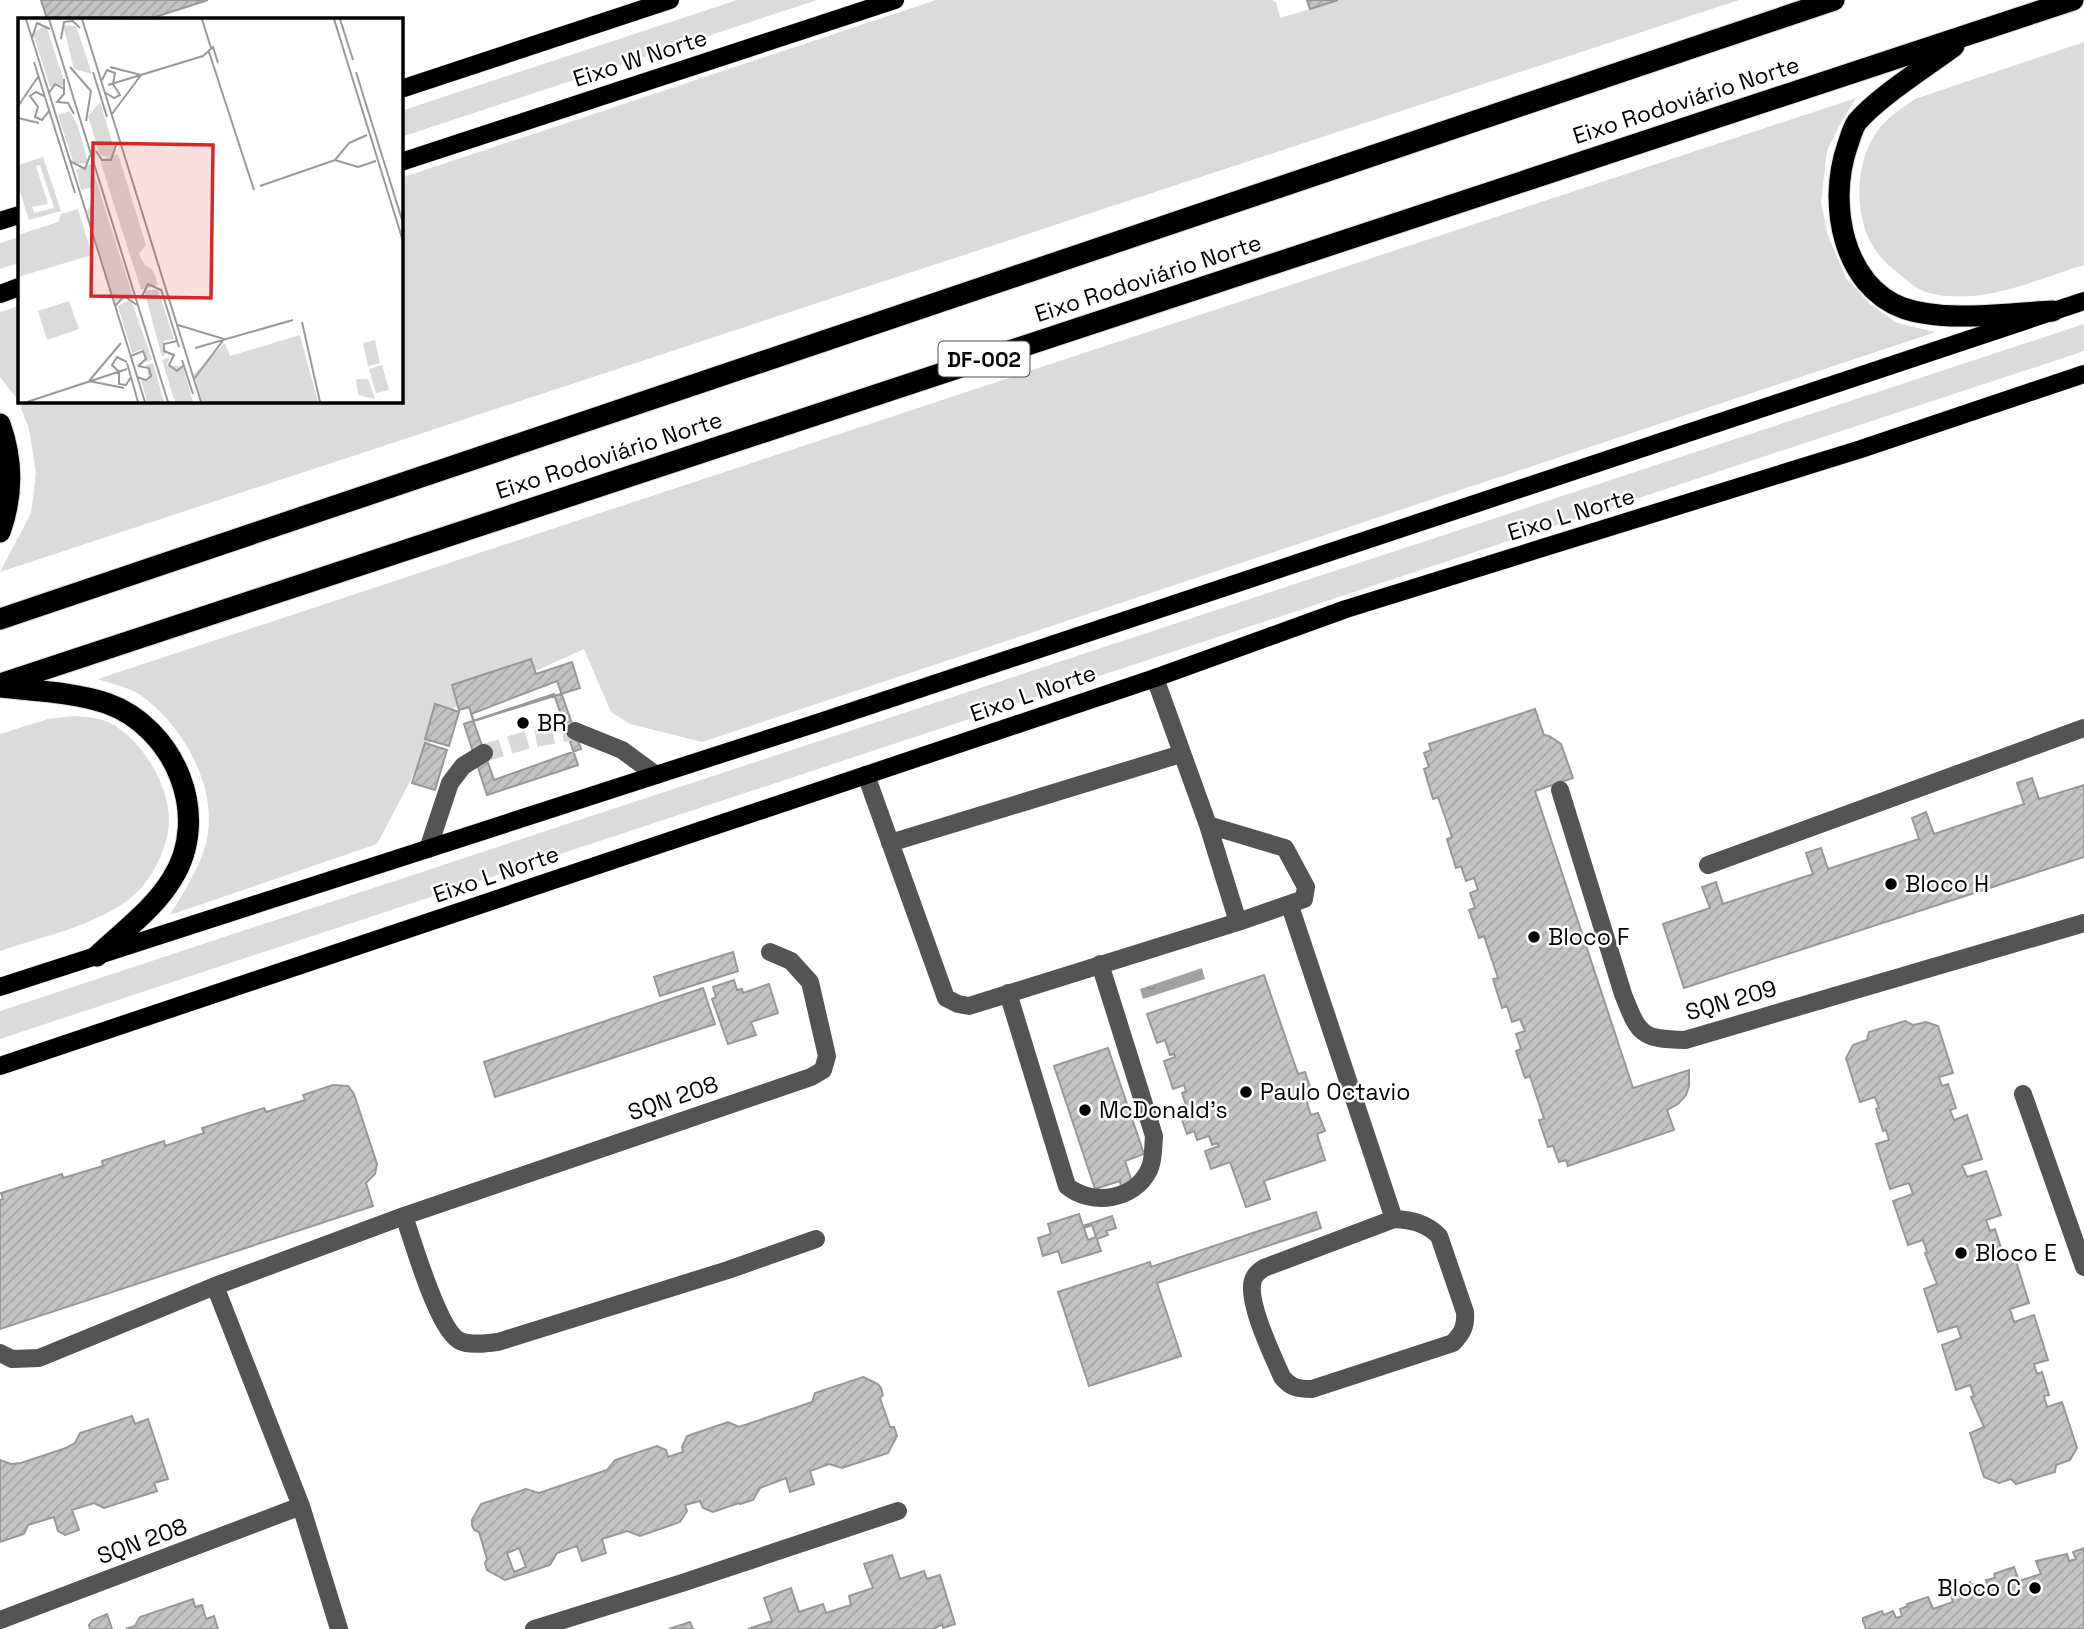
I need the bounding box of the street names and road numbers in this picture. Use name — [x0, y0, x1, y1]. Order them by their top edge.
street label: Eixo W Norte — [569, 22, 711, 94]
street label: Eixo Rodoviário Norte — [1569, 49, 1803, 151]
street label: Eixo Rodoviário Norte — [1031, 227, 1265, 329]
road number: DF-002 — [939, 342, 1030, 376]
street label: Eixo Rodoviário Norte — [492, 404, 726, 506]
street label: Eixo L Norte — [1504, 480, 1638, 548]
street label: Eixo L Norte — [966, 657, 1100, 729]
street label: Eixo L Norte — [429, 838, 563, 910]
street label: SQN 209 — [1682, 973, 1780, 1027]
street label: SQN 208 — [624, 1069, 722, 1127]
street label: SQN 208 — [93, 1511, 191, 1571]

